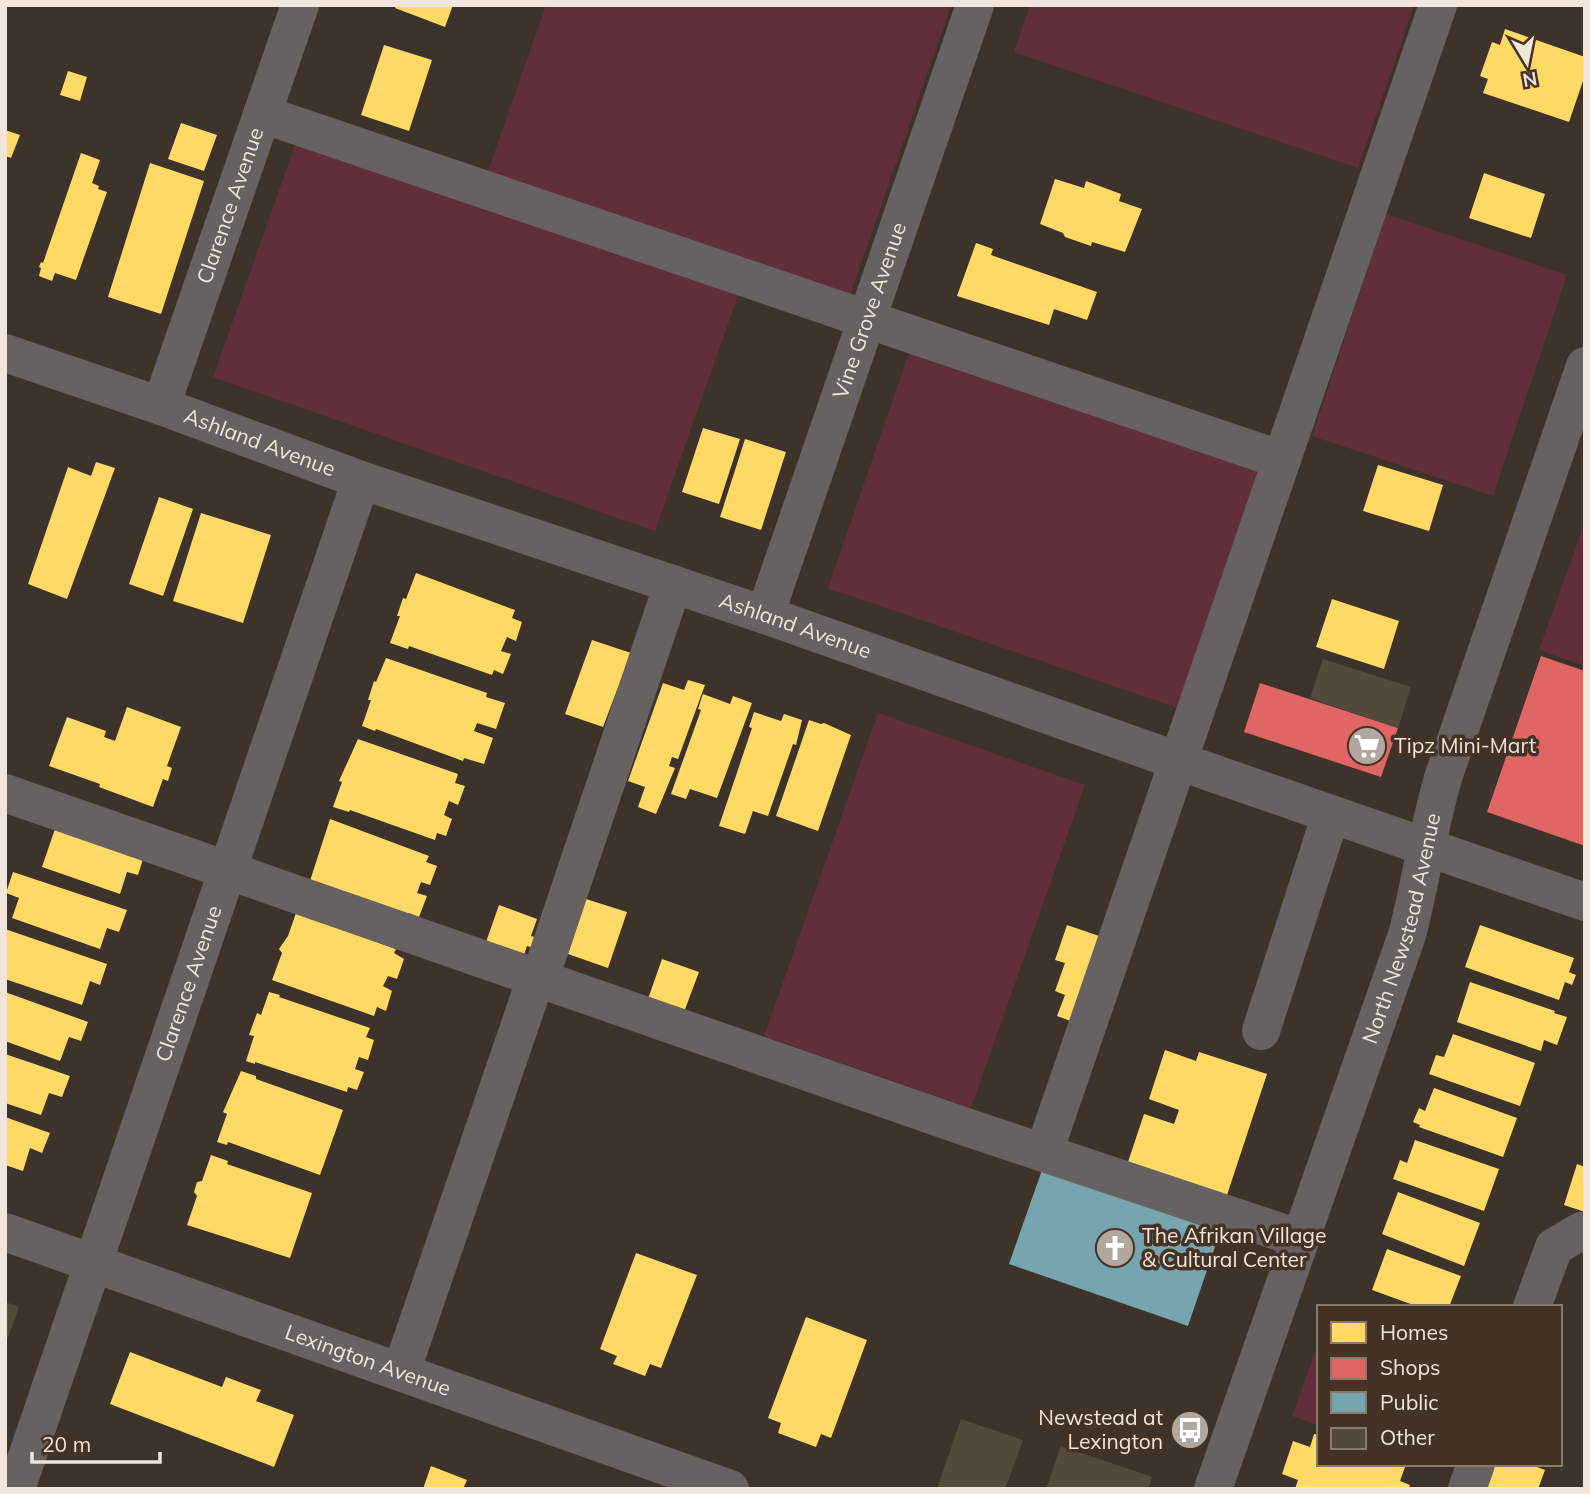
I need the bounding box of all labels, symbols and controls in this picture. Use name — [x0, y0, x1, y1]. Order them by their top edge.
north arrow — [1492, 28, 1562, 98]
text: N — [1521, 67, 1539, 93]
street label: Clarence Avenue — [190, 124, 269, 287]
street label: Vine Grove Avenue — [827, 219, 911, 402]
street label: Ashland Avenue — [181, 402, 339, 481]
street label: Ashland Avenue — [716, 587, 875, 664]
supermarket icon: Tipz Mini-Mart — [1346, 725, 1388, 767]
place label: Tipz Mini-Mart — [1394, 732, 1536, 758]
street label: North Newstead Avenue — [1356, 810, 1445, 1047]
street label: Clarence Avenue — [149, 902, 227, 1065]
place label: The Afrikan Village & Cultural Center — [1142, 1222, 1326, 1272]
church icon: The Afrikan Village & Cultural Center — [1094, 1227, 1136, 1269]
legend — [1317, 1305, 1562, 1466]
street label: Lexington Avenue — [282, 1318, 455, 1401]
text: Homes — [1380, 1319, 1448, 1345]
text: Shops — [1380, 1354, 1440, 1380]
text: Public — [1380, 1389, 1439, 1415]
place label: Newstead at Lexington — [1038, 1404, 1163, 1454]
bus stop icon: Newstead at Lexington — [1169, 1409, 1211, 1451]
scale bar — [32, 1420, 159, 1464]
text: Other — [1380, 1424, 1435, 1450]
text: 20 m — [42, 1431, 91, 1457]

